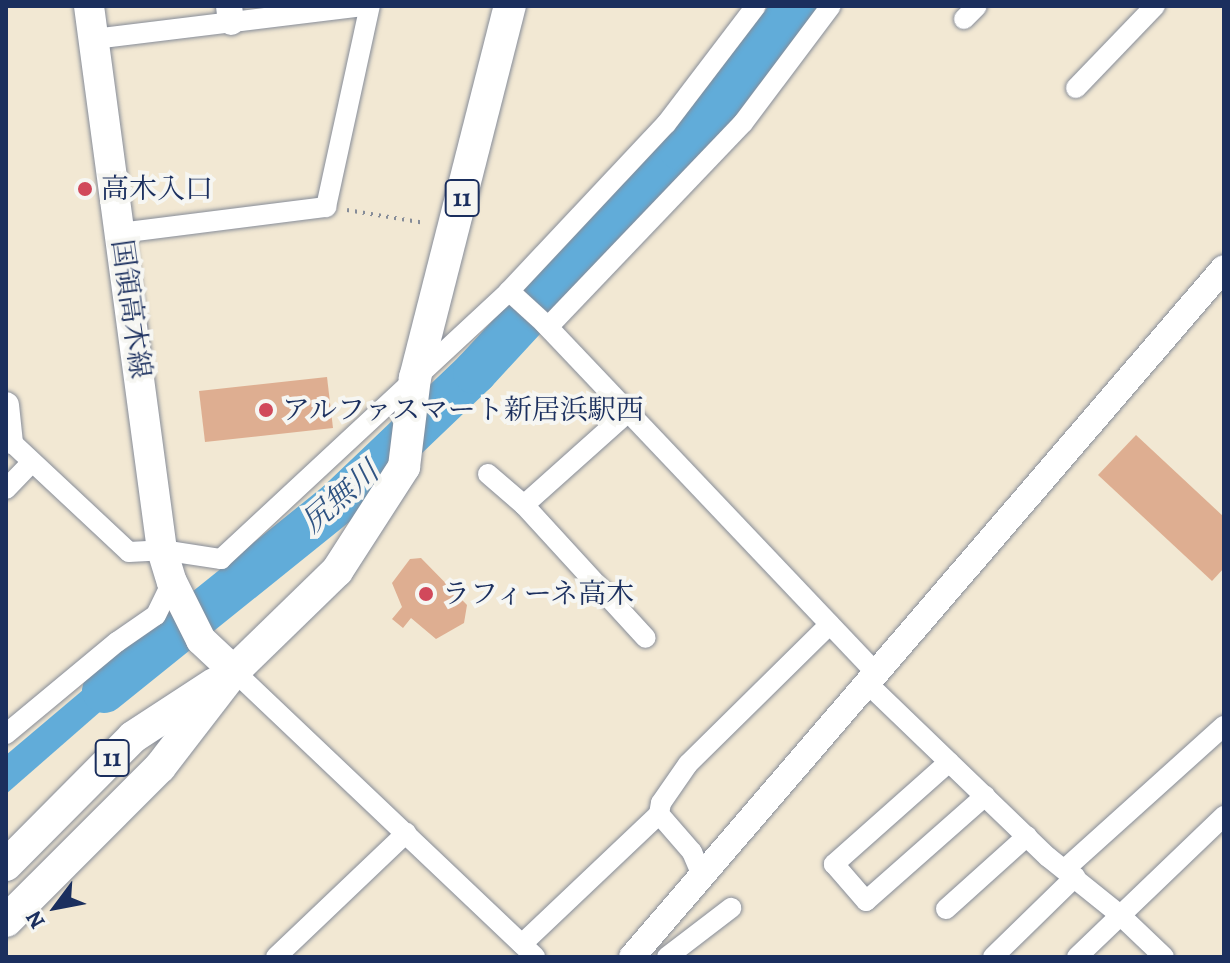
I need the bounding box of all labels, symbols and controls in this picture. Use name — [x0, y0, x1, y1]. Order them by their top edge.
place label: 高木入口 — [101, 172, 213, 206]
road number: 11 — [444, 176, 480, 220]
marker: 高木入口 — [76, 180, 94, 198]
street label: 国領高木線 — [105, 237, 157, 381]
place label: アルファスマート新居浜駅西 — [282, 393, 646, 427]
marker: アルファスマート新居浜駅西 — [257, 401, 275, 419]
water label: 尻無川 — [294, 454, 386, 540]
place label: ラフィーネ高木 — [442, 577, 638, 611]
marker: ラフィーネ高木 — [417, 585, 435, 603]
road number: 11 — [94, 736, 130, 780]
north arrow — [16, 867, 96, 947]
text: N — [19, 905, 53, 934]

